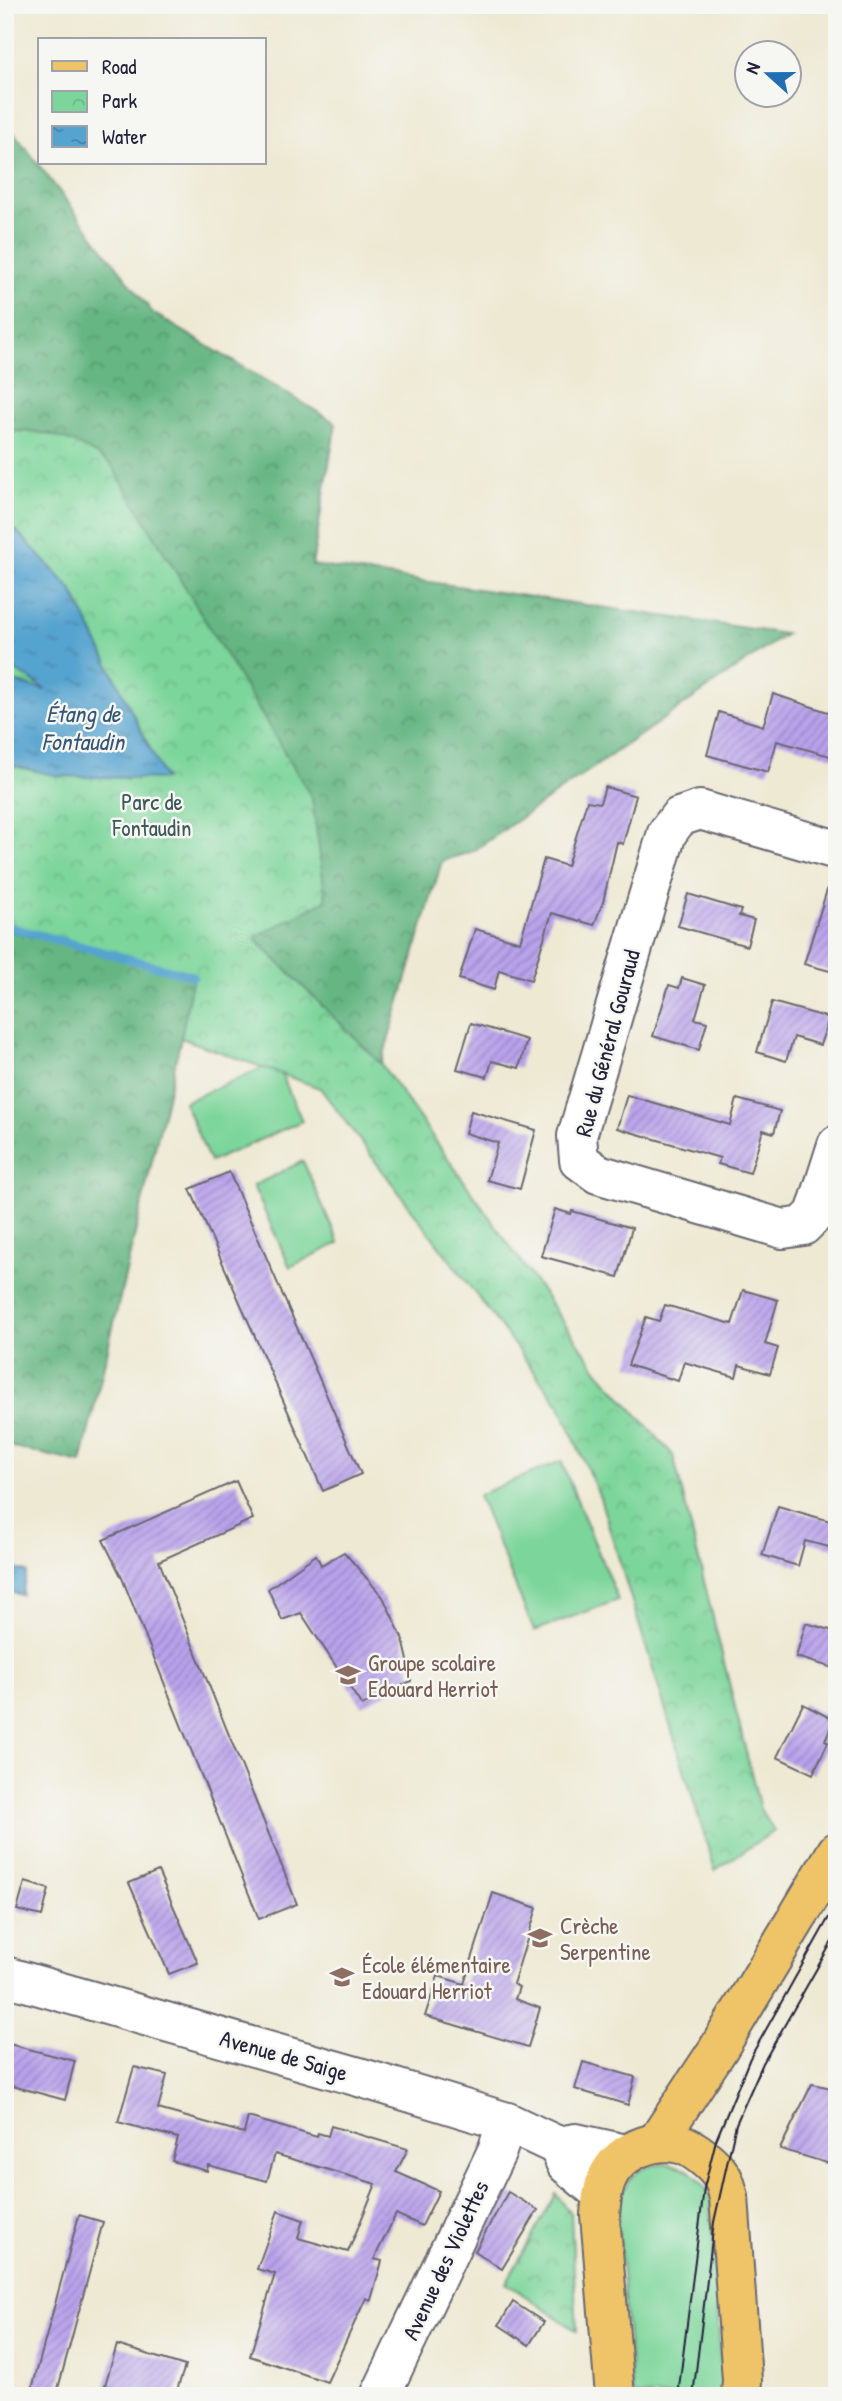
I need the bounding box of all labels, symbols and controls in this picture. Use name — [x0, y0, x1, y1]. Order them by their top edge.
legend — [38, 38, 266, 164]
north arrow — [734, 38, 804, 108]
text: Road — [102, 52, 136, 81]
text: N — [738, 59, 766, 77]
text: Park — [102, 86, 137, 115]
text: Water — [102, 122, 147, 151]
water label: Étang de Fontaudin — [42, 697, 126, 757]
park label: Parc de Fontaudin — [112, 786, 191, 843]
street label: Rue du Général Gouraud — [567, 946, 647, 1140]
place label: Groupe scolaire Edouard Herriot — [368, 1647, 499, 1704]
school or university icon: Groupe scolaire Edouard Herriot — [334, 1661, 362, 1689]
place label: Crèche Serpentine — [560, 1910, 651, 1967]
school or university icon: Crèche Serpentine — [526, 1924, 554, 1952]
place label: École élémentaire Edouard Herriot — [362, 1949, 511, 2006]
school or university icon: École élémentaire Edouard Herriot — [328, 1963, 356, 1991]
street label: Avenue de Saige — [217, 2022, 351, 2088]
street label: Avenue des Violettes — [395, 2175, 496, 2345]

